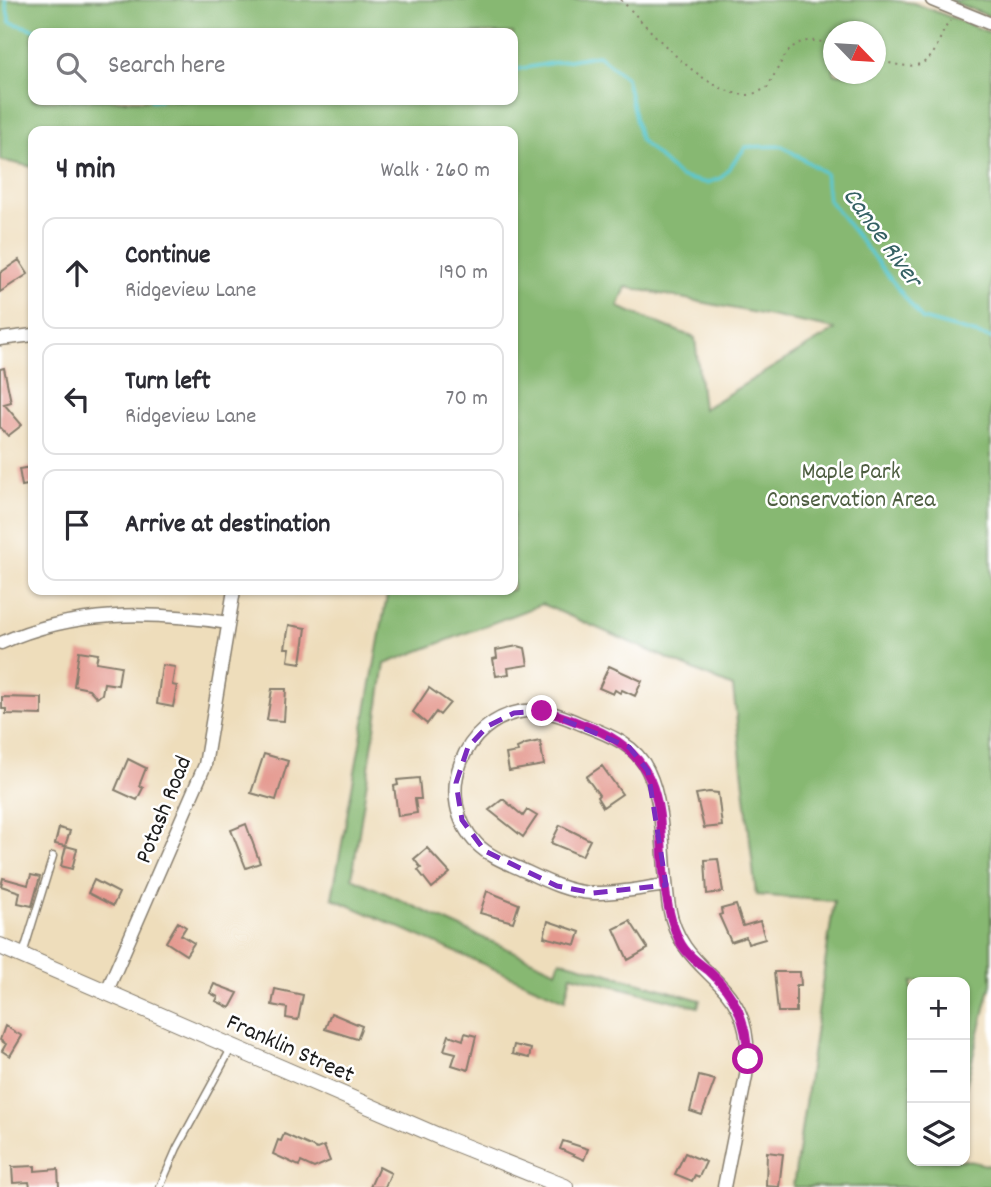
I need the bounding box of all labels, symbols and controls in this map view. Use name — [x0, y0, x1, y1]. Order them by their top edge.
north arrow — [823, 21, 886, 84]
search box — [28, 28, 518, 105]
icon: search — [52, 48, 90, 86]
text: Search here — [108, 48, 226, 85]
text: 4 min — [56, 150, 115, 193]
text: Walk · 260 m — [380, 155, 490, 188]
water label: Canoe River — [832, 181, 932, 298]
text: Continue — [125, 238, 210, 275]
icon: ahead — [58, 254, 96, 292]
text: 190 m — [439, 257, 488, 290]
text: Ridgeview Lane — [125, 275, 256, 308]
text: Turn left — [125, 364, 211, 401]
icon: left — [58, 380, 96, 418]
text: 70 m — [446, 383, 488, 416]
text: Ridgeview Lane — [125, 401, 256, 434]
park label: Maple Park Conservation Area — [767, 456, 936, 518]
icon: arrive — [58, 506, 96, 544]
text: Arrive at destination — [125, 507, 330, 544]
route end — [526, 695, 557, 726]
street label: Potash Road — [128, 751, 202, 869]
map controls — [907, 977, 970, 1166]
button: + — [907, 977, 970, 1040]
street label: Franklin Street — [220, 1006, 359, 1093]
button: − — [907, 1040, 970, 1103]
route start — [732, 1043, 763, 1074]
button: layers — [907, 1103, 970, 1166]

